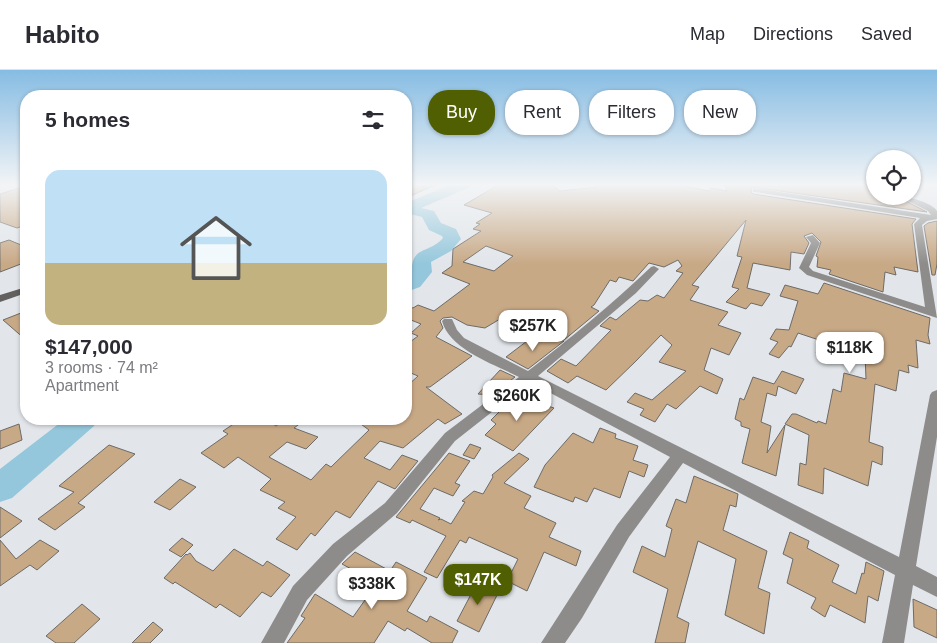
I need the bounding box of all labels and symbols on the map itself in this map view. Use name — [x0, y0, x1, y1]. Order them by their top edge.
pin: $257K — [498, 310, 568, 352]
pin: $118K — [815, 332, 885, 374]
pin: $260K — [482, 380, 552, 422]
pin: $147K — [443, 564, 513, 606]
pin: $338K — [337, 568, 407, 610]

